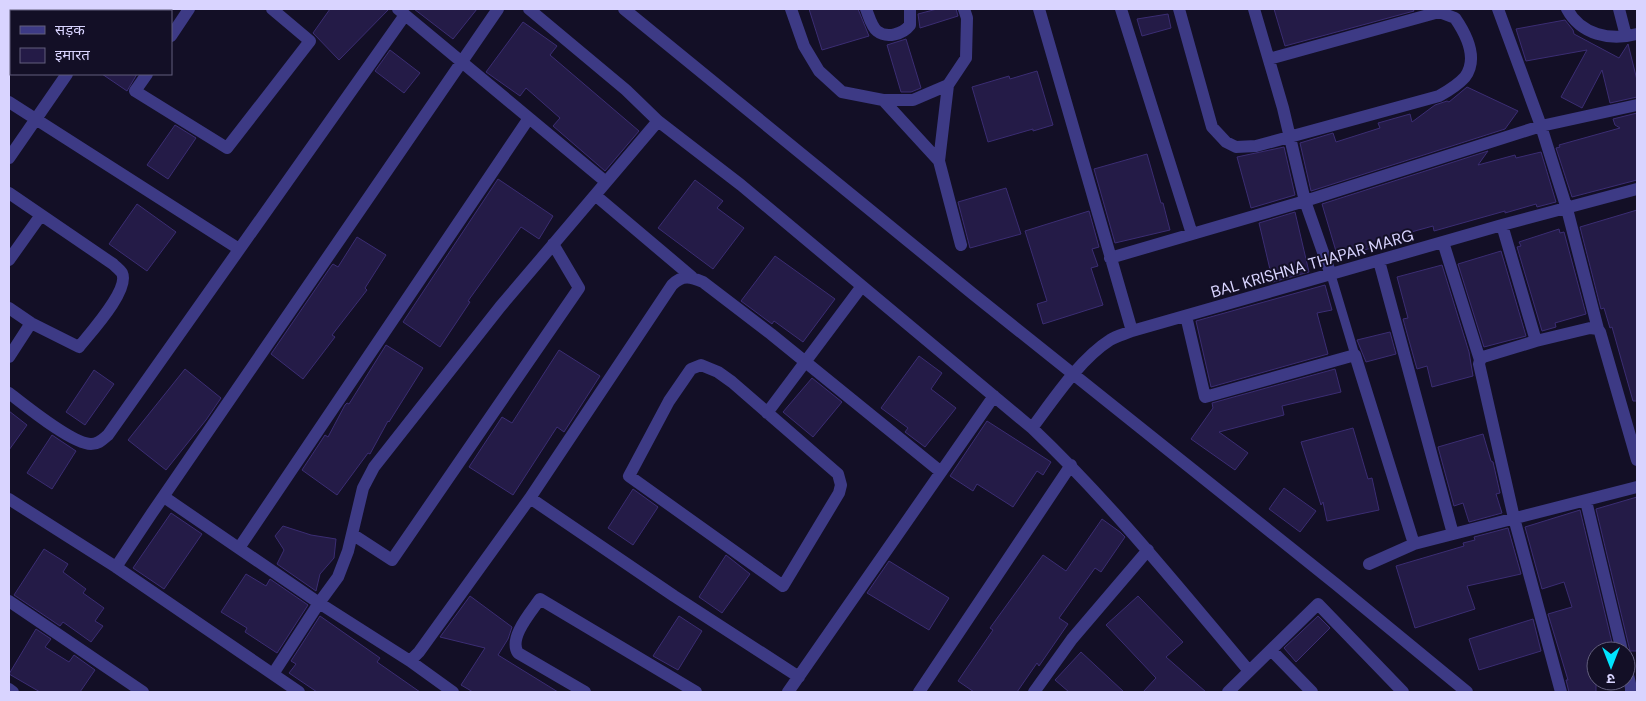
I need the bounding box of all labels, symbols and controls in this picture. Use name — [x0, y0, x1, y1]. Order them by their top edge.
legend — [10, 10, 172, 75]
text: सड़क — [55, 20, 85, 40]
text: इमारत — [55, 45, 90, 65]
street label: BAL KRISHNA THAPAR MARG — [1208, 224, 1416, 303]
north arrow — [1586, 641, 1636, 691]
text: उ — [1606, 670, 1615, 688]

